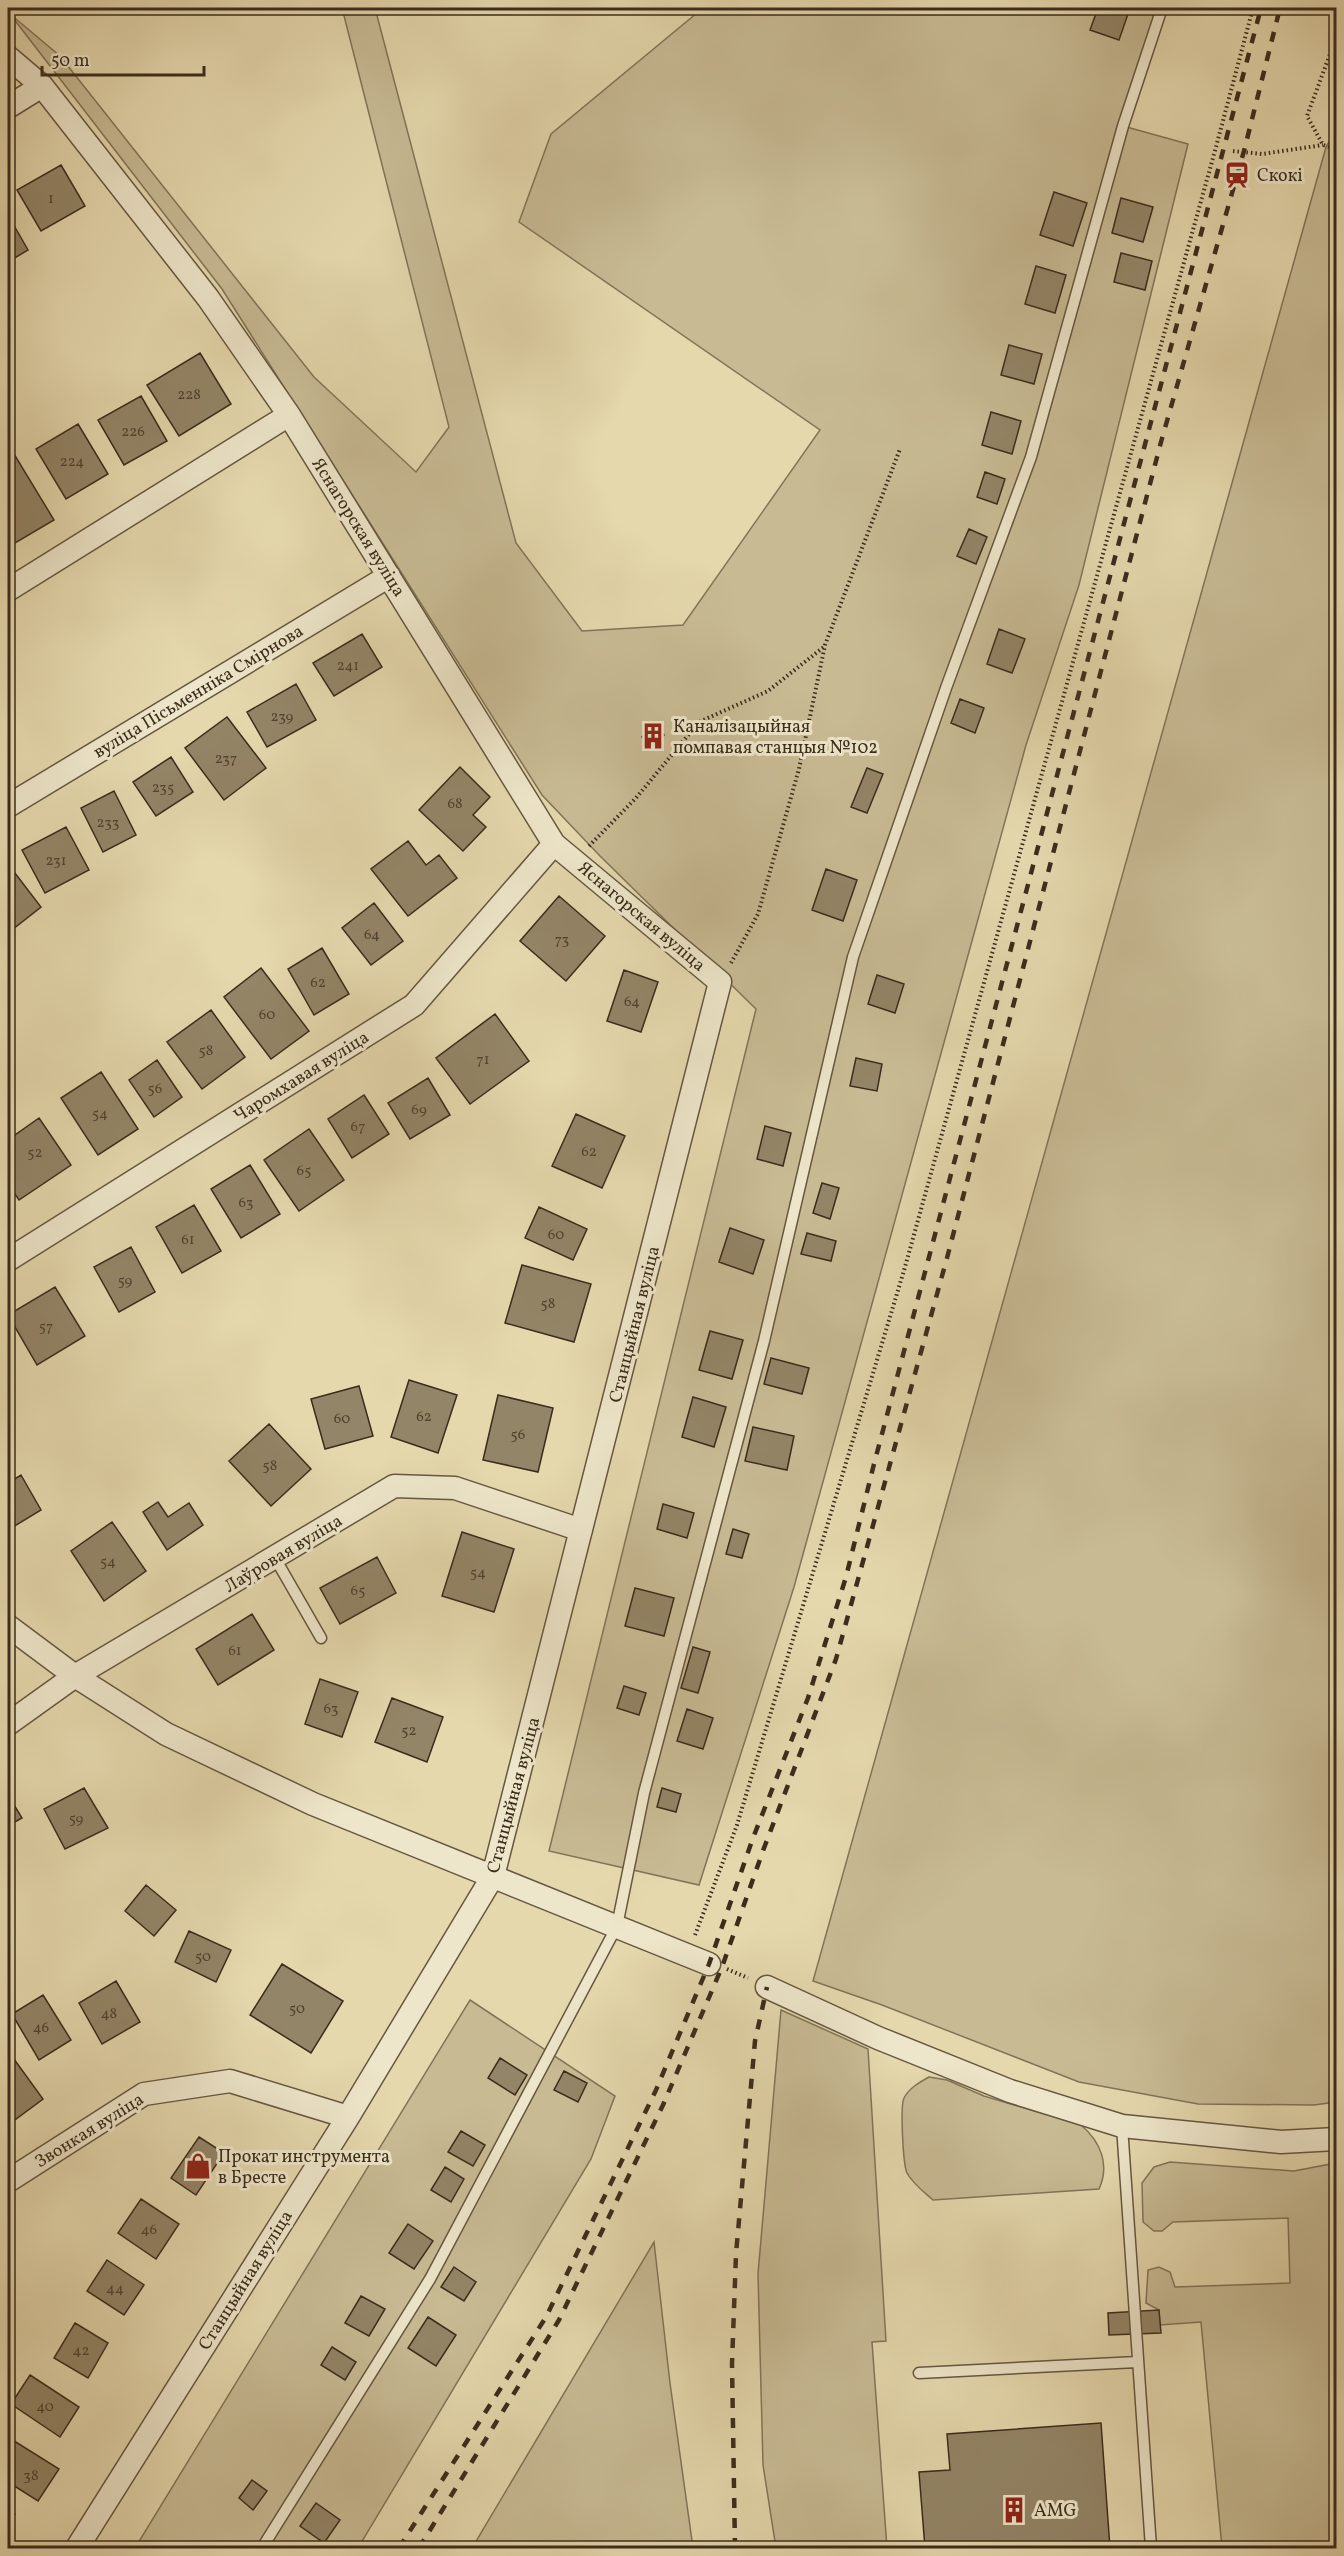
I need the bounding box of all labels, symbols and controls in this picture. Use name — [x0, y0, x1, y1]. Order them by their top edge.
scale bar — [42, 39, 204, 77]
text: 50 m — [51, 49, 90, 74]
station icon: Скокі — [1222, 160, 1252, 190]
place label: Скокі — [1257, 164, 1303, 189]
house number: 1 — [48, 189, 54, 210]
house number: 228 — [177, 385, 201, 406]
house number: 226 — [121, 422, 145, 443]
house number: 224 — [60, 452, 84, 473]
street label: Яснагорская вуліца — [305, 453, 411, 602]
street label: вуліца Пісьменніка Смірнова — [89, 619, 309, 765]
house number: 241 — [337, 656, 359, 677]
house number: 239 — [271, 707, 294, 728]
place label: Каналізацыйная помпавая станцыя №102 — [673, 715, 878, 761]
building icon: Каналізацыйная помпавая станцыя №102 — [638, 721, 668, 751]
house number: 237 — [215, 749, 237, 770]
house number: 235 — [152, 778, 174, 799]
house number: 68 — [447, 794, 463, 815]
house number: 233 — [97, 813, 119, 834]
house number: 231 — [45, 851, 67, 872]
street label: Яснагорская вуліца — [572, 856, 710, 978]
house number: 64 — [364, 925, 380, 946]
house number: 73 — [555, 930, 569, 951]
house number: 62 — [310, 973, 326, 994]
house number: 64 — [624, 992, 640, 1013]
house number: 60 — [259, 1005, 275, 1026]
street label: Чаромхавая вуліца — [229, 1025, 374, 1129]
house number: 58 — [199, 1041, 213, 1062]
house number: 71 — [476, 1050, 490, 1071]
house number: 56 — [148, 1079, 162, 1100]
house number: 69 — [411, 1100, 427, 1121]
house number: 54 — [92, 1104, 108, 1125]
house number: 67 — [351, 1117, 365, 1138]
house number: 62 — [581, 1142, 597, 1163]
house number: 52 — [27, 1143, 43, 1164]
house number: 65 — [297, 1161, 311, 1182]
house number: 63 — [238, 1193, 254, 1214]
house number: 60 — [548, 1225, 564, 1246]
house number: 61 — [181, 1230, 195, 1251]
street label: Станцыйная вуліца — [604, 1243, 667, 1405]
house number: 59 — [118, 1271, 133, 1292]
house number: 58 — [541, 1294, 555, 1315]
house number: 57 — [39, 1317, 53, 1338]
house number: 62 — [416, 1407, 432, 1428]
house number: 60 — [334, 1409, 350, 1430]
house number: 56 — [511, 1425, 525, 1446]
house number: 58 — [263, 1456, 277, 1477]
street label: Лаўровая вуліца — [220, 1509, 348, 1599]
house number: 54 — [100, 1552, 116, 1573]
house number: 54 — [470, 1563, 486, 1584]
house number: 65 — [351, 1581, 365, 1602]
house number: 61 — [228, 1641, 242, 1662]
house number: 63 — [323, 1699, 339, 1720]
street label: Станцыйная вуліца — [482, 1714, 547, 1876]
house number: 52 — [401, 1721, 417, 1742]
house number: 59 — [69, 1809, 84, 1830]
house number: 50 — [195, 1947, 211, 1968]
house number: 50 — [289, 1999, 305, 2020]
house number: 48 — [101, 2004, 117, 2025]
house number: 46 — [33, 2018, 49, 2039]
street label: Звонкая вуліца — [30, 2088, 149, 2175]
place label: Прокат инструмента в Бресте — [218, 2145, 390, 2191]
shop icon: Прокат инструмента в Бресте — [183, 2151, 213, 2181]
street label: Станцыйная вуліца — [193, 2206, 299, 2356]
house number: 46 — [141, 2220, 157, 2241]
house number: 44 — [106, 2279, 124, 2300]
house number: 42 — [72, 2341, 90, 2362]
house number: 40 — [36, 2397, 54, 2418]
house number: 38 — [23, 2466, 39, 2487]
building icon: AMG — [999, 2495, 1029, 2525]
place label: AMG — [1034, 2499, 1077, 2524]

